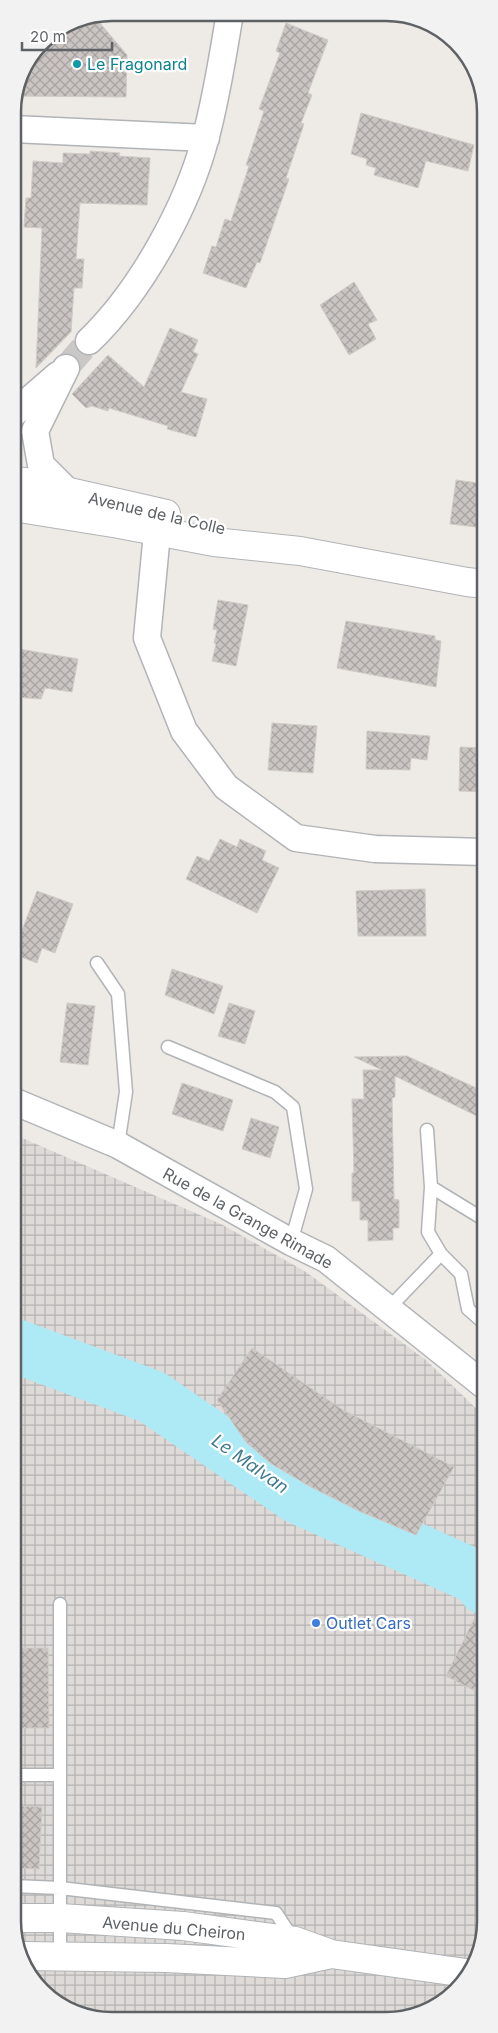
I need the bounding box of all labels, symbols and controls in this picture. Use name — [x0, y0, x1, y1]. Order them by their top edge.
scale bar — [22, 20, 112, 52]
text: 20 m — [30, 27, 66, 46]
place label: Le Fragonard — [87, 54, 187, 74]
marker: Le Fragonard — [71, 58, 83, 70]
street label: Avenue de la Colle — [87, 488, 227, 538]
street label: Rue de la Grange Rimade — [160, 1163, 336, 1273]
water label: Le Malvan — [208, 1430, 293, 1498]
place label: Outlet Cars — [326, 1613, 411, 1633]
marker: Outlet Cars — [310, 1617, 322, 1629]
street label: Avenue du Cheiron — [102, 1912, 246, 1944]

